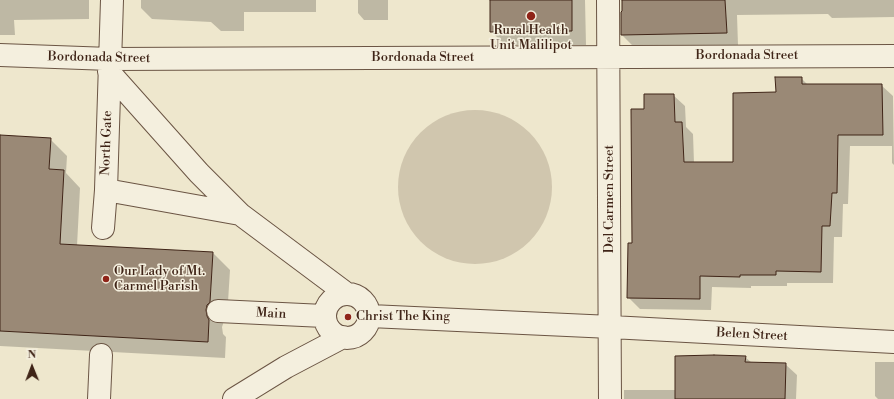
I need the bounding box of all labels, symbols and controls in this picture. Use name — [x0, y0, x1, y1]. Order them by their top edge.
marker: Rural Health Unit Malilipot — [525, 10, 537, 22]
place label: Rural Health Unit Malilipot — [490, 23, 572, 54]
street label: Bordonada Street — [696, 48, 798, 64]
street label: Bordonada Street — [47, 49, 151, 67]
street label: Bordonada Street — [372, 50, 474, 66]
street label: North Gate — [98, 110, 116, 176]
street label: Del Carmen Street — [602, 145, 618, 253]
place label: Our Lady of Mt. Carmel Parish — [114, 264, 205, 295]
marker: Our Lady of Mt. Carmel Parish — [101, 274, 111, 284]
street label: Main — [256, 305, 286, 323]
place label: Christ The King — [356, 309, 450, 325]
marker: Christ The King — [343, 312, 353, 322]
street label: Belen Street — [716, 325, 788, 345]
north arrow — [12, 347, 52, 387]
text: N — [27, 348, 36, 362]

